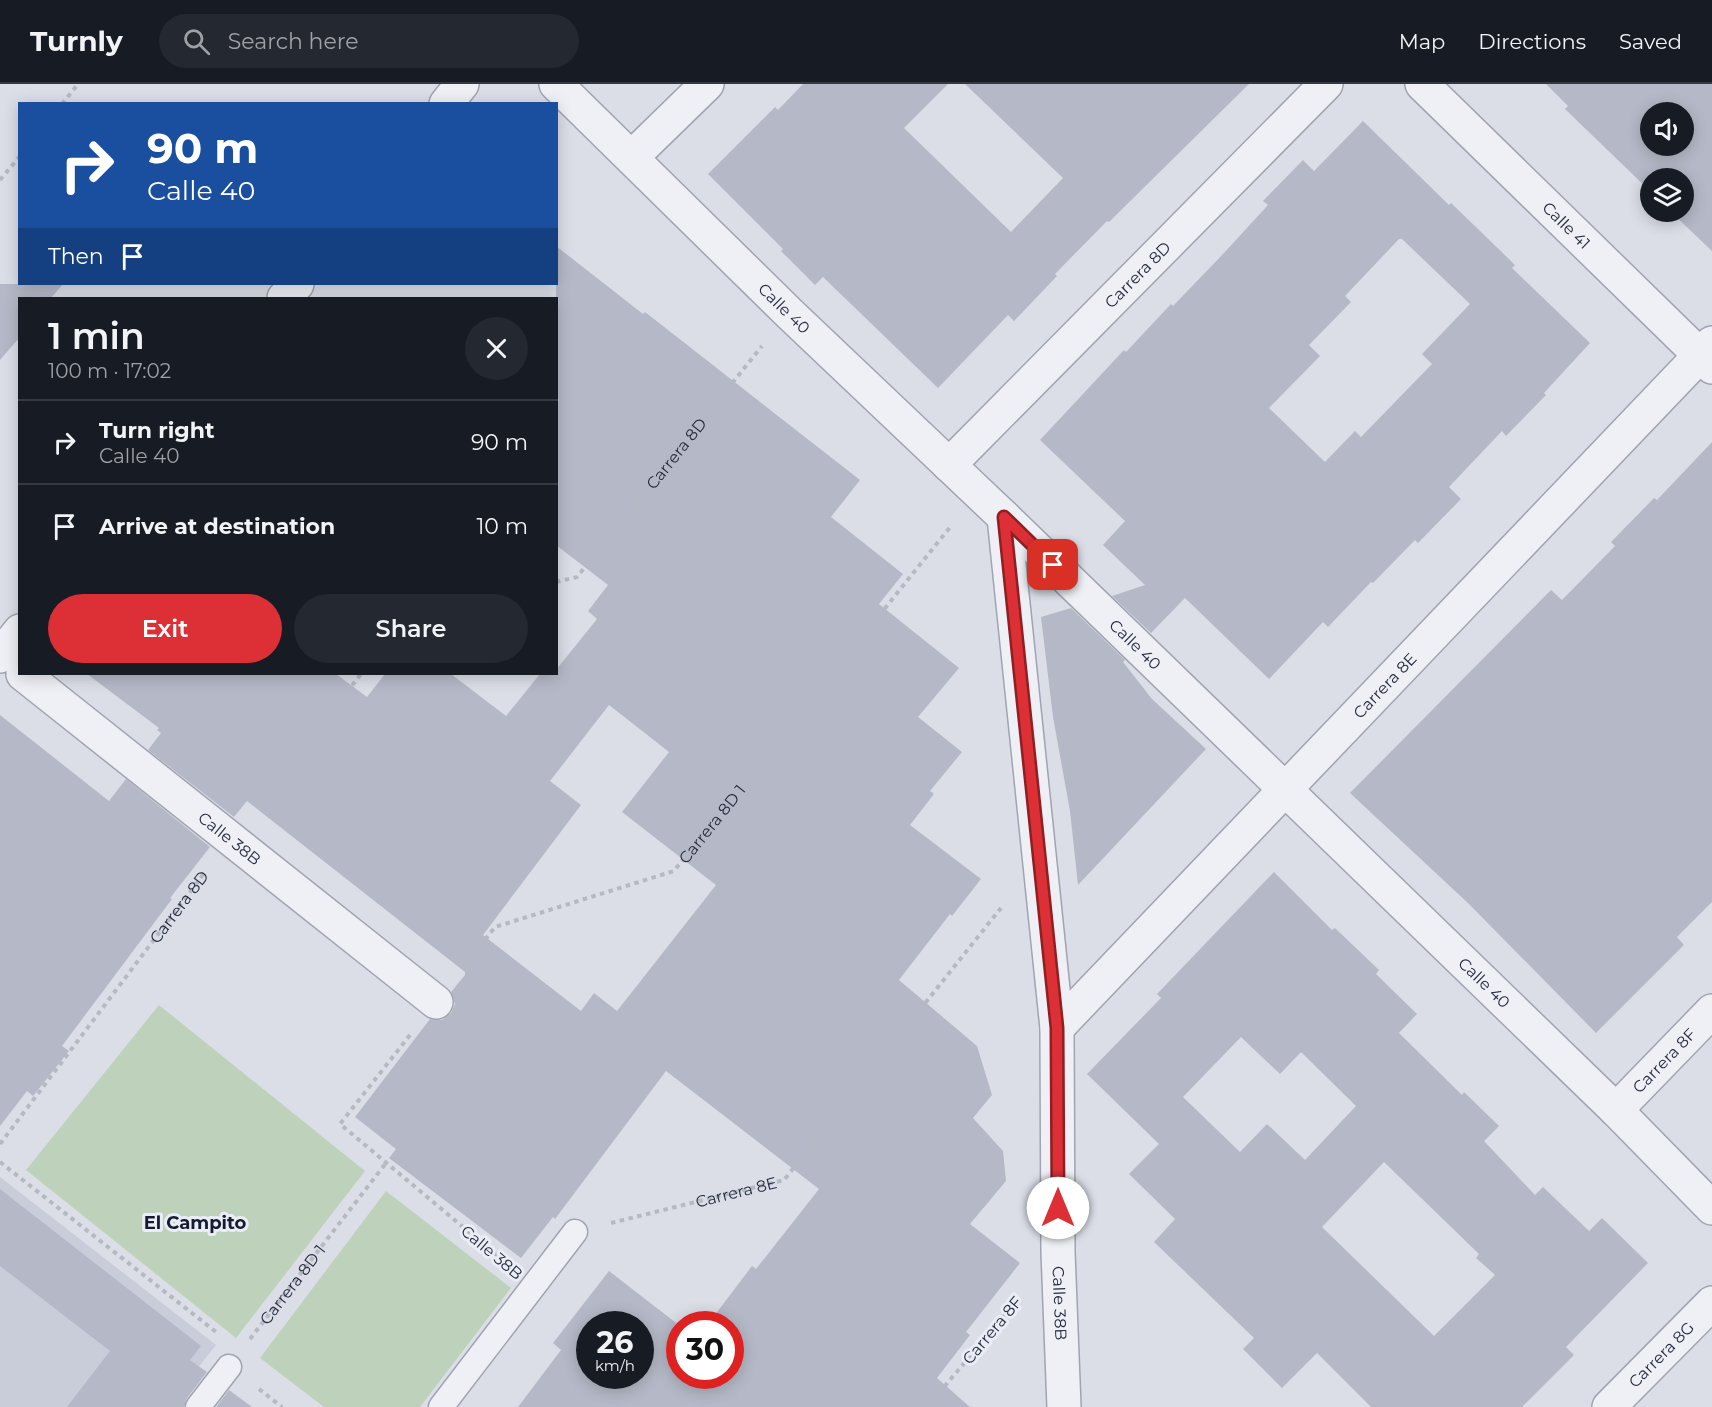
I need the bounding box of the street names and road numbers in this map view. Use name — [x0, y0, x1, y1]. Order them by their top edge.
street label: Calle 41 — [1538, 198, 1594, 253]
street label: Carrera 8D — [1101, 238, 1175, 312]
street label: Calle 40 — [754, 279, 814, 338]
street label: Carrera 8D — [642, 414, 711, 493]
street label: Calle 40 — [1105, 615, 1165, 674]
street label: Carrera 8E — [1349, 649, 1421, 722]
street label: Carrera 8D 1 — [675, 781, 750, 867]
street label: Calle 38B — [194, 808, 265, 869]
street label: Carrera 8D — [146, 867, 213, 947]
street label: Calle 40 — [1454, 954, 1514, 1012]
street label: Carrera 8F — [1629, 1025, 1700, 1097]
street label: Carrera 8E — [694, 1173, 779, 1212]
street label: Calle 38B — [457, 1221, 526, 1284]
street label: Carrera 8D 1 — [256, 1241, 329, 1328]
street label: Calle 38B — [1049, 1266, 1070, 1341]
street label: Carrera 8F — [959, 1293, 1026, 1368]
street label: Carrera 8G — [1625, 1318, 1698, 1392]

